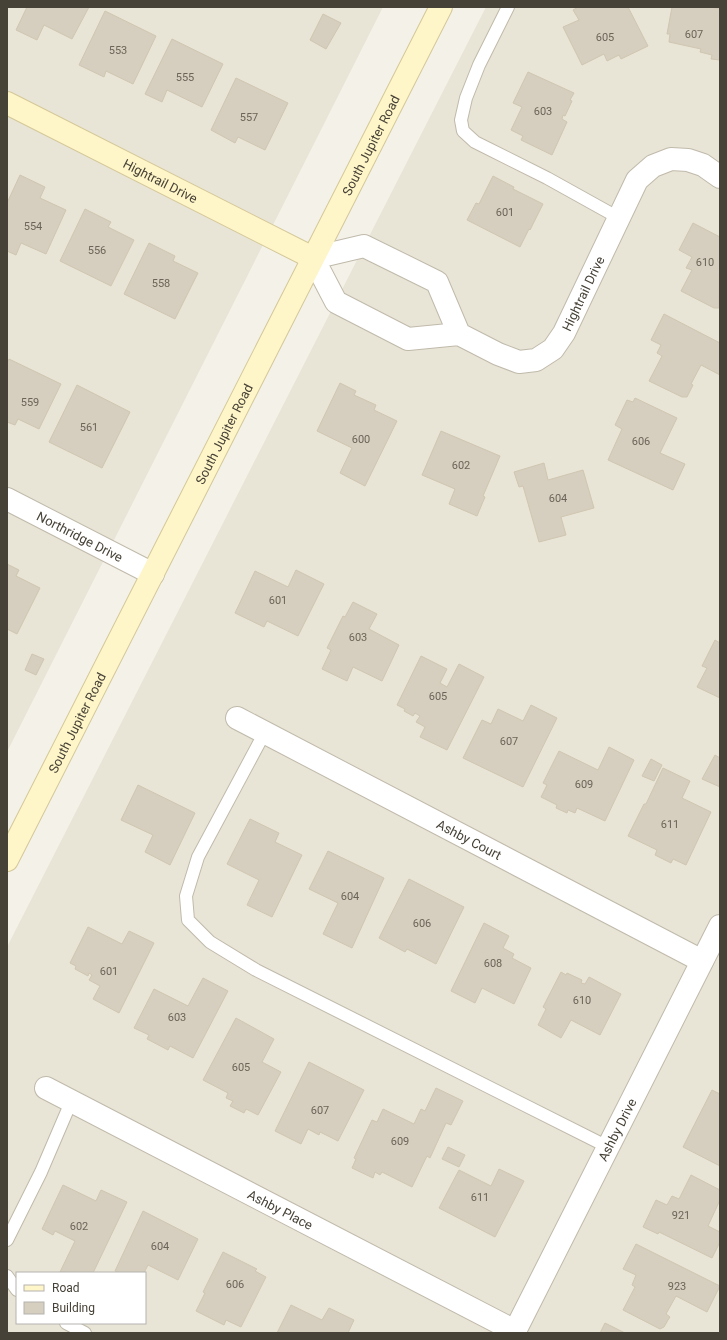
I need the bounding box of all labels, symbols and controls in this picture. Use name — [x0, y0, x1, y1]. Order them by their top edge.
house number: 607 — [685, 28, 703, 41]
house number: 605 — [596, 31, 614, 44]
house number: 553 — [109, 44, 127, 57]
house number: 555 — [176, 71, 194, 84]
street label: South Jupiter Road — [339, 93, 403, 198]
house number: 603 — [534, 105, 552, 118]
house number: 557 — [240, 111, 258, 124]
street label: Hightrail Drive — [121, 156, 200, 206]
house number: 601 — [496, 206, 514, 219]
house number: 554 — [24, 220, 42, 233]
house number: 556 — [88, 244, 106, 257]
street label: Hightrail Drive — [559, 254, 608, 334]
house number: 610 — [696, 256, 714, 269]
house number: 558 — [152, 277, 170, 290]
street label: South Jupiter Road — [192, 382, 256, 487]
house number: 559 — [21, 396, 39, 409]
house number: 561 — [80, 421, 98, 434]
house number: 600 — [352, 433, 370, 446]
house number: 606 — [632, 435, 650, 448]
house number: 602 — [452, 459, 470, 472]
house number: 604 — [549, 492, 567, 505]
street label: Northridge Drive — [34, 509, 125, 565]
house number: 601 — [269, 594, 287, 607]
house number: 603 — [349, 631, 367, 644]
street label: South Jupiter Road — [46, 670, 109, 776]
house number: 605 — [429, 690, 447, 703]
house number: 607 — [500, 735, 518, 748]
house number: 609 — [575, 778, 593, 791]
street label: Ashby Court — [434, 817, 504, 863]
house number: 611 — [661, 818, 679, 831]
house number: 604 — [341, 890, 359, 903]
house number: 606 — [413, 917, 431, 930]
house number: 608 — [484, 957, 502, 970]
house number: 601 — [100, 965, 118, 978]
house number: 610 — [573, 994, 591, 1007]
house number: 603 — [168, 1011, 186, 1024]
house number: 605 — [232, 1061, 250, 1074]
street label: Ashby Drive — [595, 1096, 640, 1164]
house number: 607 — [311, 1104, 329, 1117]
house number: 609 — [391, 1135, 409, 1148]
street label: Ashby Place — [245, 1187, 315, 1233]
house number: 611 — [471, 1191, 489, 1204]
house number: 921 — [672, 1209, 690, 1222]
house number: 602 — [70, 1220, 88, 1233]
house number: 604 — [151, 1240, 169, 1253]
legend — [16, 1272, 146, 1324]
house number: 606 — [226, 1278, 244, 1291]
house number: 923 — [668, 1280, 686, 1293]
text: Road — [52, 1281, 80, 1295]
text: Building — [52, 1301, 95, 1315]

